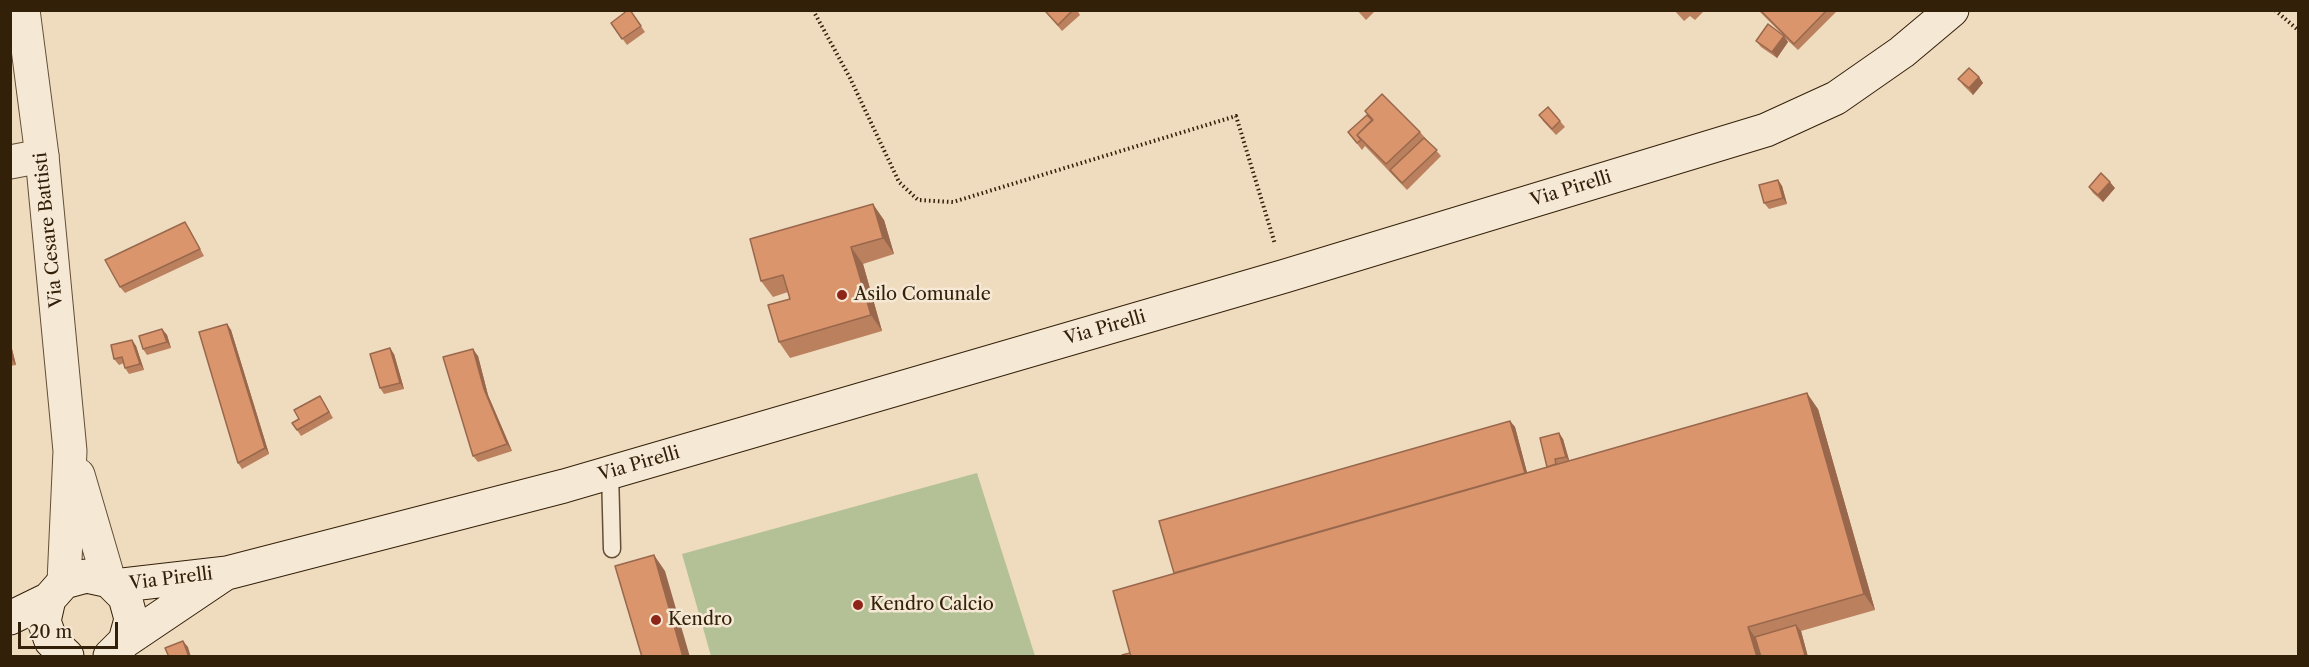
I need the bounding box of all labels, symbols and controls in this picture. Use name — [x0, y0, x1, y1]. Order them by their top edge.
street label: Via Cesare Battisti — [30, 151, 68, 309]
street label: Via Pirelli — [1528, 166, 1614, 212]
place label: Asilo Comunale — [854, 284, 991, 306]
marker: Asilo Comunale — [835, 288, 849, 302]
street label: Via Pirelli — [1062, 306, 1148, 350]
street label: Via Pirelli — [596, 442, 682, 486]
street label: Via Pirelli — [128, 563, 214, 595]
place label: Kendro Calcio — [870, 594, 994, 616]
marker: Kendro Calcio — [851, 598, 865, 612]
place label: Kendro — [668, 609, 732, 631]
scale bar — [21, 610, 122, 648]
marker: Kendro — [649, 613, 663, 627]
text: 20 m — [29, 621, 72, 643]

